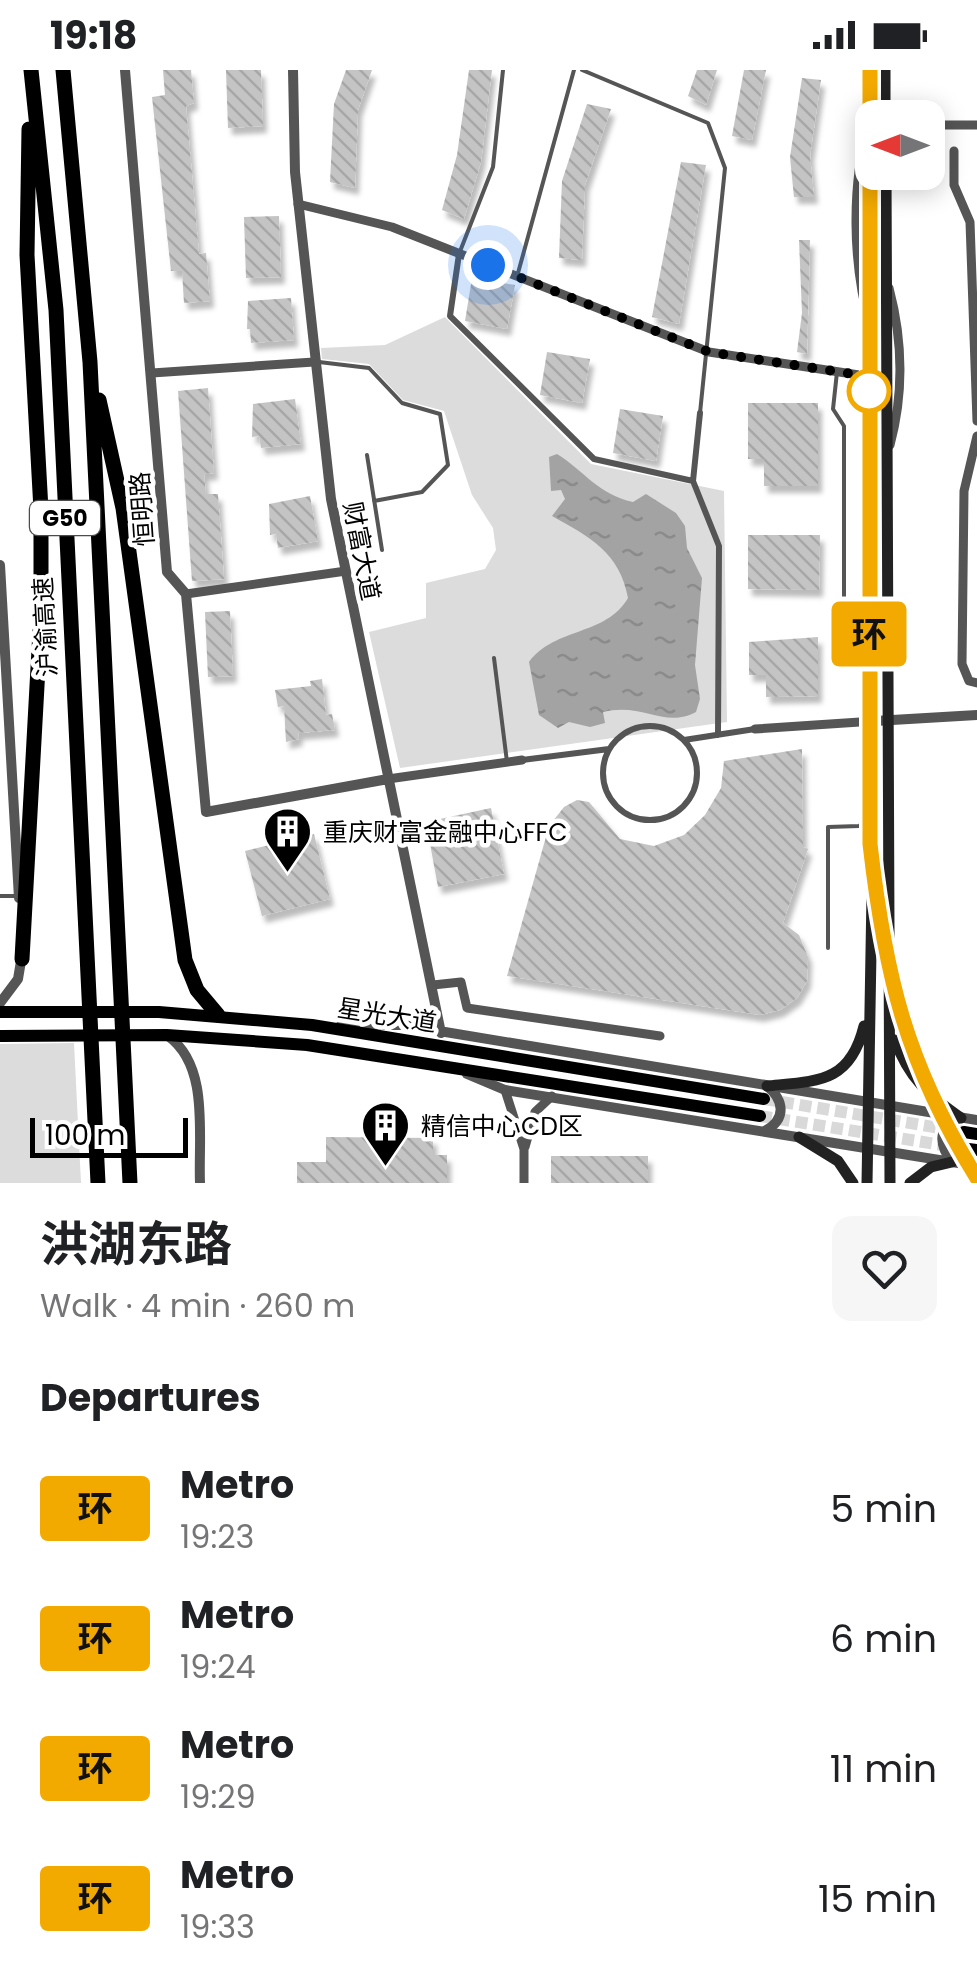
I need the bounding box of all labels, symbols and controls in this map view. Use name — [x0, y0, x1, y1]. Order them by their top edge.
text: 19:18 — [50, 9, 137, 62]
north arrow — [855, 100, 945, 190]
map controls — [855, 100, 945, 190]
your location — [463, 240, 513, 290]
unlabelled marker — [848, 370, 890, 412]
street label: 恒明路 — [122, 470, 163, 548]
street label: 财富大道 — [335, 499, 388, 604]
road number: G50 — [30, 501, 100, 535]
street label: 沪渝高速 — [25, 576, 66, 678]
line badge: 环 — [836, 602, 902, 666]
text: 环 — [851, 610, 887, 659]
building icon: 重庆财富金融中心FFC — [262, 806, 314, 874]
place label: 重庆财富金融中心FFC — [323, 815, 568, 850]
street label: 星光大道 — [335, 990, 439, 1041]
building icon: 精信中心CD区 — [360, 1100, 412, 1168]
place label: 精信中心CD区 — [421, 1109, 583, 1144]
scale bar — [30, 1113, 188, 1158]
text: 100 m — [45, 1116, 125, 1155]
text: 洪湖东路 — [40, 1211, 232, 1278]
button: heart — [832, 1216, 937, 1321]
text: Walk · 4 min · 260 m — [40, 1283, 355, 1328]
text: Departures — [40, 1371, 261, 1424]
text: Metro — [180, 1458, 294, 1511]
text: 5 min — [830, 1482, 937, 1535]
text: 环 — [77, 1484, 113, 1533]
text: 19:23 — [180, 1514, 254, 1559]
text: Metro — [180, 1588, 294, 1641]
text: 6 min — [830, 1612, 937, 1665]
text: 环 — [77, 1614, 113, 1663]
text: 19:24 — [180, 1644, 256, 1689]
text: Metro — [180, 1718, 294, 1771]
text: 11 min — [830, 1742, 937, 1795]
text: 环 — [77, 1744, 113, 1793]
text: 19:29 — [180, 1774, 256, 1819]
text: Metro — [180, 1848, 294, 1901]
text: 15 min — [818, 1872, 937, 1925]
text: 环 — [77, 1874, 113, 1923]
text: 19:33 — [180, 1904, 255, 1949]

